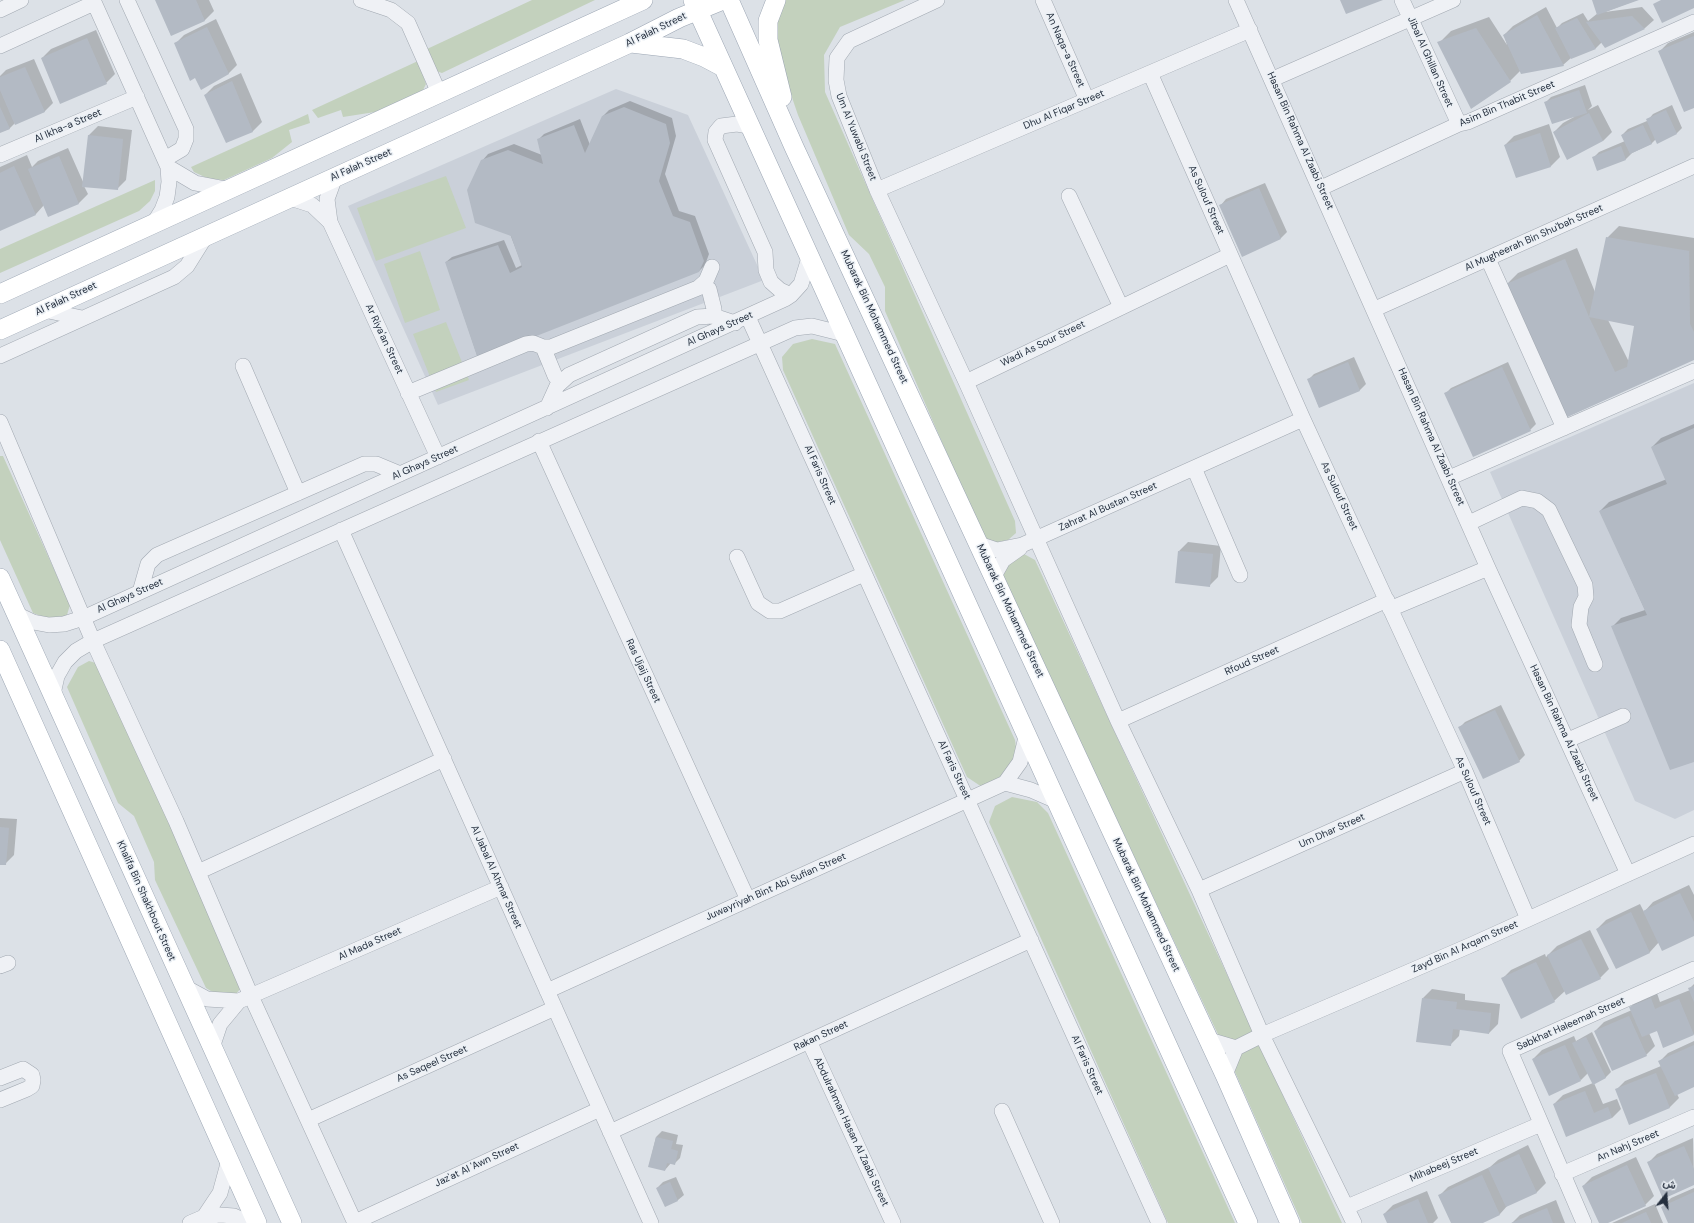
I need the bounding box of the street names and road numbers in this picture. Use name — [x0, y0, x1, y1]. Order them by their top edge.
street label: Al Falah Street — [624, 10, 688, 50]
street label: An Naqa-a Street — [1043, 11, 1087, 89]
street label: Jibal Al Ghillan Street — [1405, 15, 1455, 109]
street label: Hasan Bin Rahma Al Zaabi Street — [1264, 70, 1336, 212]
street label: Asim Bin Thabit Street — [1457, 78, 1557, 130]
street label: Dhu Al Fiqar Street — [1022, 88, 1106, 132]
street label: Um Al Yuwabi Street — [833, 91, 879, 183]
street label: Al Ikha-a Street — [33, 106, 103, 146]
street label: Al Falah Street — [328, 146, 394, 184]
street label: As Sulouf Street — [1185, 164, 1227, 236]
street label: Al Mugheerah Bin Shu'bah Street — [1463, 202, 1605, 274]
street label: Mubarak Bin Mohammed Street — [838, 248, 910, 386]
street label: Al Falah Street — [33, 280, 99, 318]
street label: Ar Riya'an Street — [363, 302, 405, 376]
street label: Al Ghays Street — [685, 309, 755, 349]
street label: Wadi As Sour Street — [999, 318, 1087, 370]
street label: Hasan Bin Rahma Al Zaabi Street — [1395, 366, 1467, 508]
street label: Al Ghays Street — [390, 443, 460, 483]
street label: Al Faris Street — [801, 443, 839, 507]
street label: As Sulouf Street — [1318, 460, 1360, 532]
street label: Zahrat Al Bustan Street — [1057, 480, 1159, 534]
street label: Mubarak Bin Mohammed Street — [974, 542, 1046, 680]
street label: Al Ghays Street — [95, 576, 165, 616]
street label: Ras Ujaij Street — [623, 637, 663, 705]
street label: Rfoud Street — [1223, 644, 1281, 678]
street label: Hasan Bin Rahma Al Zaabi Street — [1527, 663, 1601, 803]
street label: Al Faris Street — [935, 738, 973, 802]
street label: As Sulouf Street — [1452, 755, 1494, 827]
street label: Um Dhar Street — [1297, 811, 1367, 851]
street label: Al Jabal Al Ahmar Street — [468, 824, 524, 930]
street label: Mubarak Bin Mohammed Street — [1110, 836, 1182, 974]
street label: Khalifa Bin Shakhbout Street — [114, 839, 178, 963]
street label: Juwayriyah Bint Abi Sufian Street — [704, 851, 848, 923]
street label: Zayd Bin Al Arqam Street — [1410, 918, 1520, 976]
street label: Al Mada Street — [336, 925, 404, 963]
street label: Sabkhat Haleemah Street — [1515, 995, 1627, 1053]
street label: Rakan Street — [792, 1018, 850, 1054]
street label: Al Faris Street — [1068, 1033, 1106, 1097]
street label: As Saqeel Street — [395, 1043, 469, 1085]
street label: Abdulrahman Hasan Al Zaabi Street — [811, 1055, 891, 1209]
street label: An Nahj Street — [1595, 1127, 1661, 1165]
street label: Jaz'at Al 'Awn Street — [433, 1140, 521, 1190]
street label: Mihabeej Street — [1408, 1145, 1480, 1185]

